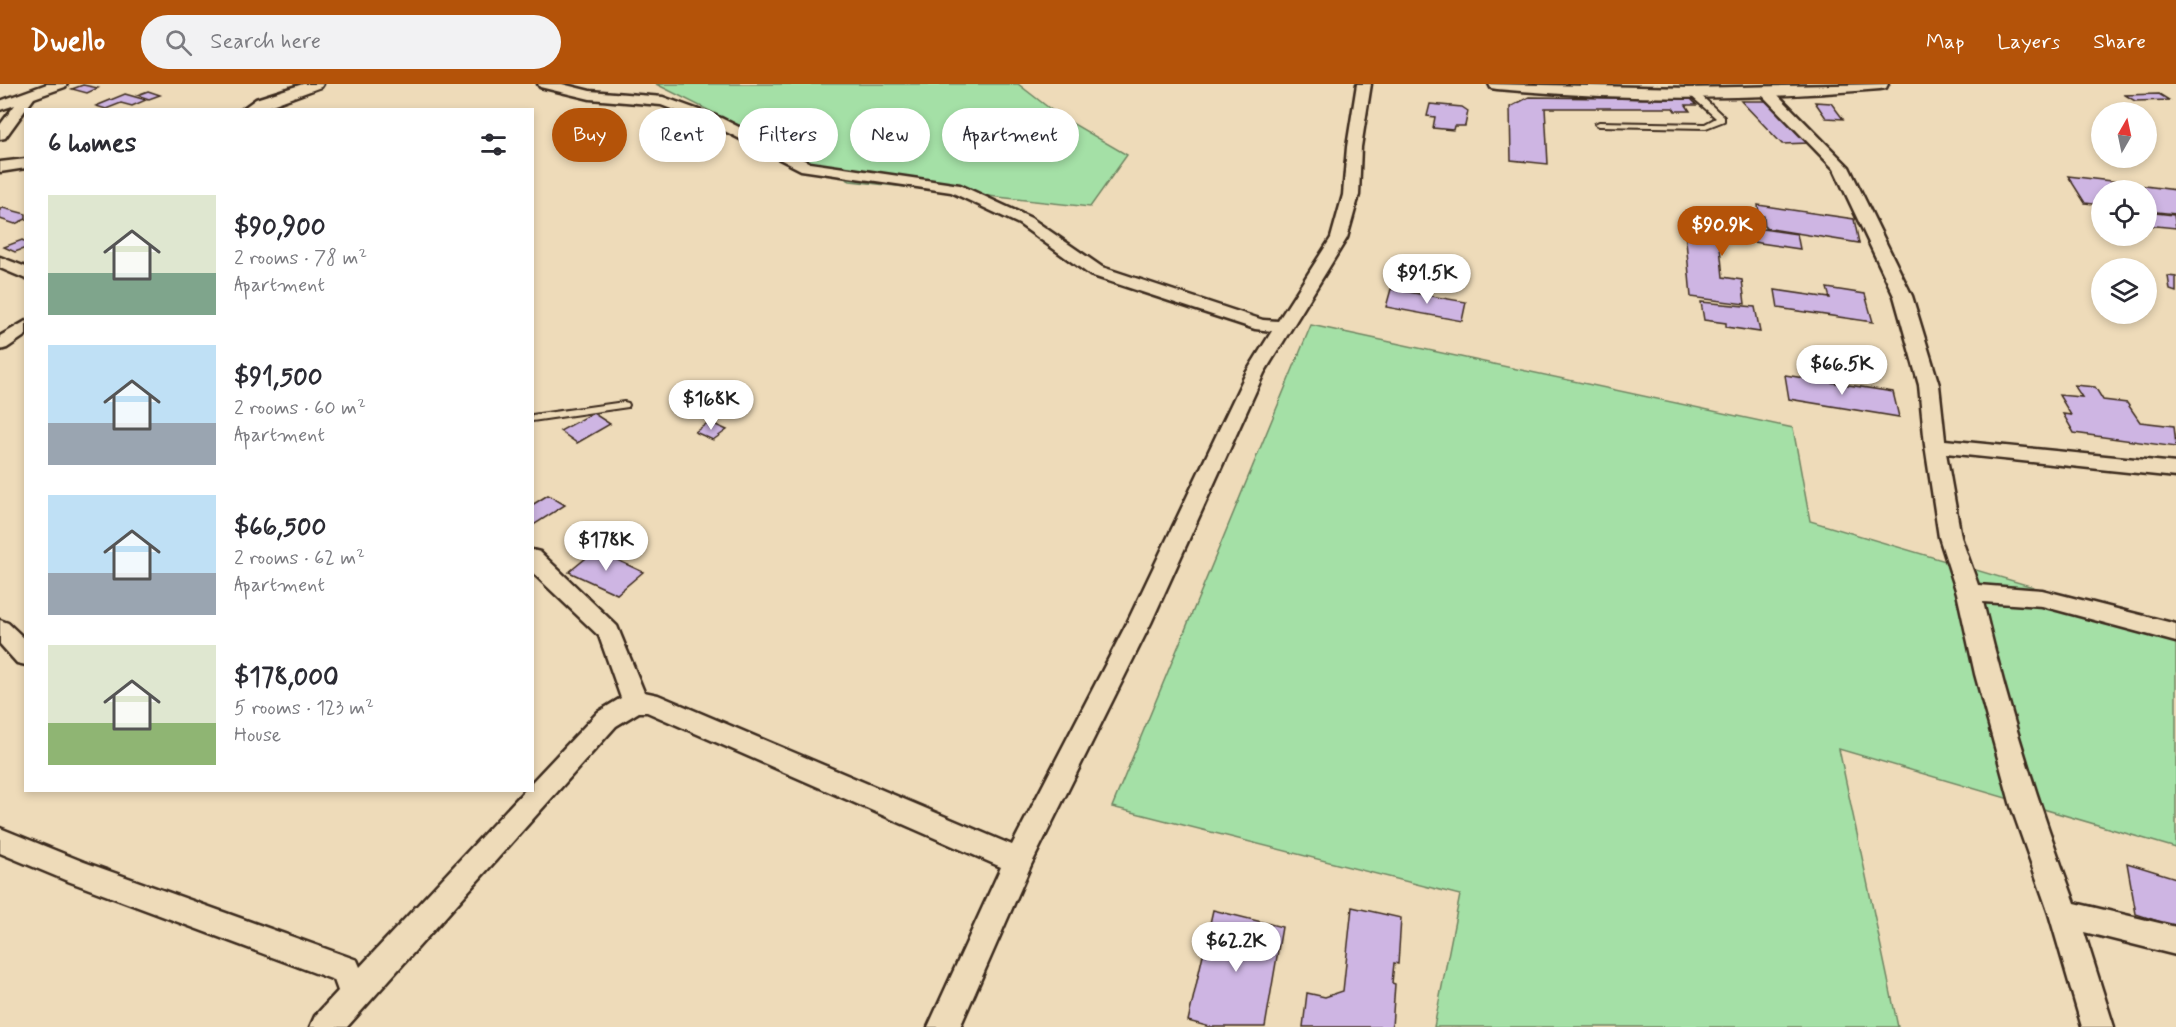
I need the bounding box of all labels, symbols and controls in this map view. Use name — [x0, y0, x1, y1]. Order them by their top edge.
search box — [141, 15, 561, 69]
text: Dwello — [30, 24, 105, 61]
icon: search — [162, 26, 195, 59]
text: Search here — [210, 28, 321, 56]
text: Map — [1926, 28, 1964, 56]
text: Layers — [1997, 28, 2060, 56]
text: Share — [2093, 28, 2146, 56]
north arrow — [2091, 102, 2157, 168]
map controls — [2091, 102, 2157, 324]
chip: Buy — [552, 108, 627, 162]
chip: Rent — [639, 108, 726, 162]
chip: Filters — [738, 108, 838, 162]
chip: New — [850, 108, 930, 162]
chip: Apartment — [942, 108, 1079, 162]
text: 6 homes — [48, 127, 136, 161]
icon: filters — [477, 128, 510, 161]
button: locate — [2091, 180, 2157, 246]
pin: $90.9K — [1673, 206, 1771, 257]
text: $90,900 — [234, 211, 326, 245]
text: $90.9K — [1691, 212, 1753, 239]
icon: home — [96, 219, 168, 291]
text: 2 rooms · 78 m² — [234, 245, 367, 272]
pin: $91.5K — [1378, 254, 1476, 305]
button: layers — [2091, 258, 2157, 324]
text: $91.5K — [1397, 260, 1457, 287]
text: Apartment — [234, 272, 325, 299]
pin: $66.5K — [1793, 345, 1891, 396]
text: $66.5K — [1810, 351, 1874, 378]
text: $91,500 — [234, 361, 323, 395]
icon: home — [96, 369, 168, 441]
pin: $168K — [669, 380, 753, 431]
text: $168K — [683, 386, 739, 413]
text: 2 rooms · 60 m² — [234, 395, 366, 422]
text: Apartment — [234, 422, 325, 449]
text: $66,500 — [234, 511, 326, 545]
icon: home — [96, 519, 168, 591]
pin: $178K — [564, 521, 648, 572]
text: $178K — [578, 527, 634, 554]
text: 2 rooms · 62 m² — [234, 545, 365, 572]
text: Apartment — [234, 572, 325, 599]
text: $178,000 — [234, 661, 339, 695]
icon: home — [96, 669, 168, 741]
text: 5 rooms · 123 m² — [234, 695, 374, 722]
text: House — [234, 722, 281, 749]
pin: $62.2K — [1187, 922, 1285, 973]
text: $62.2K — [1206, 928, 1266, 955]

